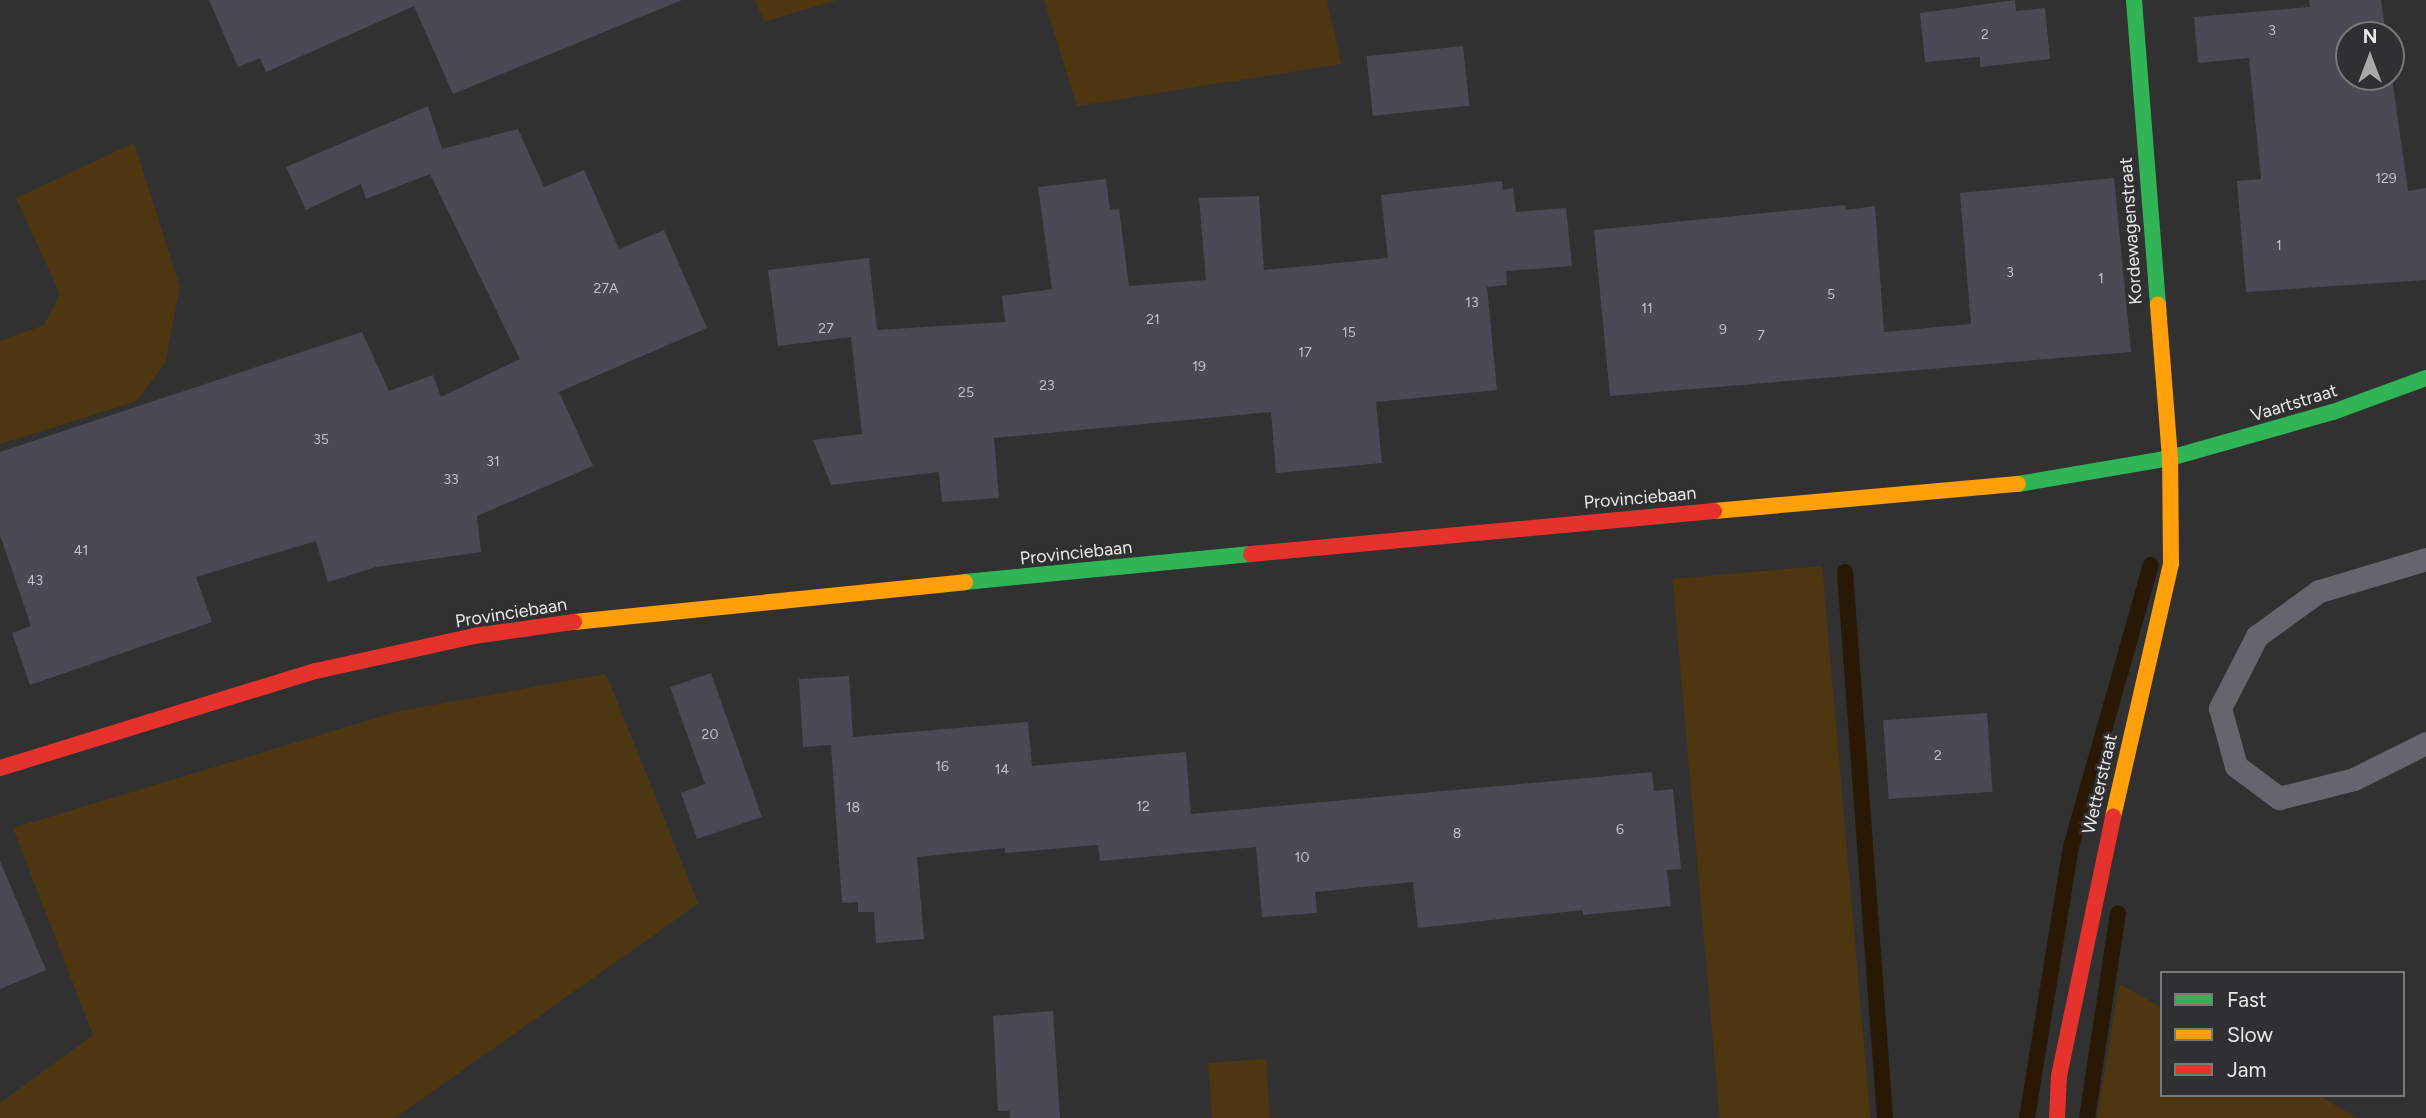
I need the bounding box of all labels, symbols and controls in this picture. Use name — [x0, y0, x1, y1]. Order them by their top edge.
north arrow — [2335, 21, 2405, 91]
house number: 3 — [2268, 23, 2276, 39]
text: N — [2363, 25, 2377, 48]
house number: 2 — [1981, 27, 1989, 43]
street label: Kordewagenstraat — [2115, 157, 2147, 305]
house number: 129 — [2375, 171, 2397, 187]
house number: 1 — [2276, 238, 2282, 254]
house number: 3 — [2006, 265, 2014, 281]
house number: 1 — [2098, 271, 2104, 287]
house number: 27A — [594, 281, 618, 297]
house number: 5 — [1827, 287, 1835, 303]
house number: 13 — [1465, 295, 1479, 311]
house number: 11 — [1641, 301, 1653, 317]
house number: 21 — [1146, 312, 1160, 328]
house number: 27 — [818, 321, 834, 337]
house number: 9 — [1719, 322, 1727, 338]
house number: 15 — [1342, 325, 1356, 341]
house number: 7 — [1757, 328, 1765, 344]
house number: 17 — [1298, 345, 1312, 361]
house number: 19 — [1192, 359, 1206, 375]
house number: 23 — [1039, 378, 1055, 394]
street label: Vaartstraat — [2248, 380, 2340, 426]
house number: 25 — [958, 385, 974, 401]
house number: 35 — [313, 432, 329, 448]
house number: 31 — [486, 454, 500, 470]
house number: 33 — [443, 472, 459, 488]
street label: Provinciebaan — [1583, 482, 1697, 514]
street label: Provinciebaan — [1019, 536, 1133, 570]
house number: 41 — [74, 543, 88, 559]
house number: 43 — [27, 573, 43, 589]
street label: Provinciebaan — [454, 594, 568, 632]
house number: 20 — [702, 727, 718, 743]
street label: Wetterstraat — [2078, 732, 2122, 836]
house number: 2 — [1934, 748, 1942, 764]
house number: 16 — [935, 759, 949, 775]
house number: 14 — [995, 762, 1009, 778]
house number: 12 — [1136, 799, 1150, 815]
house number: 18 — [846, 800, 860, 816]
house number: 6 — [1616, 822, 1624, 838]
house number: 8 — [1453, 826, 1461, 842]
house number: 10 — [1295, 850, 1309, 866]
legend — [2160, 971, 2405, 1097]
text: Fast — [2227, 987, 2267, 1012]
text: Slow — [2227, 1022, 2273, 1047]
text: Jam — [2227, 1057, 2266, 1082]

